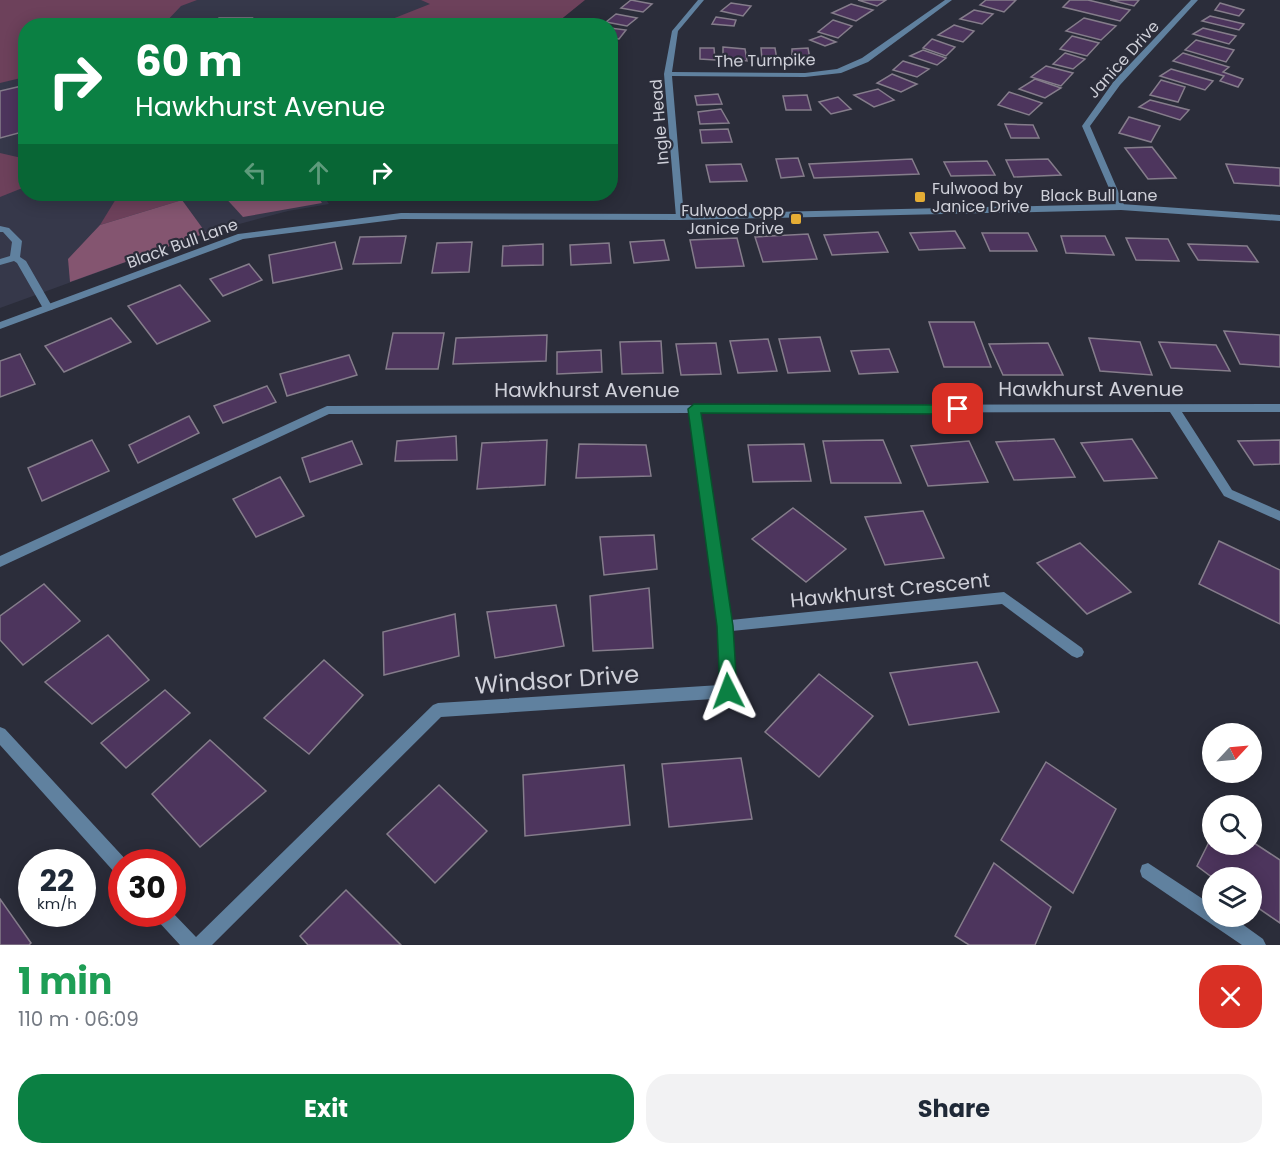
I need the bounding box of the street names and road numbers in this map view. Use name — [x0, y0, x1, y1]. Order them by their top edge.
street label: Janice Drive — [1082, 15, 1165, 103]
street label: The Turnpike — [714, 48, 816, 73]
street label: Ingle Head — [644, 78, 675, 166]
street label: Black Bull Lane — [1041, 184, 1158, 207]
street label: Black Bull Lane — [123, 213, 241, 274]
street label: Hawkhurst Avenue — [998, 375, 1184, 403]
street label: Hawkhurst Avenue — [494, 376, 680, 404]
street label: Hawkhurst Crescent — [789, 566, 991, 614]
street label: Windsor Drive — [474, 657, 640, 702]

